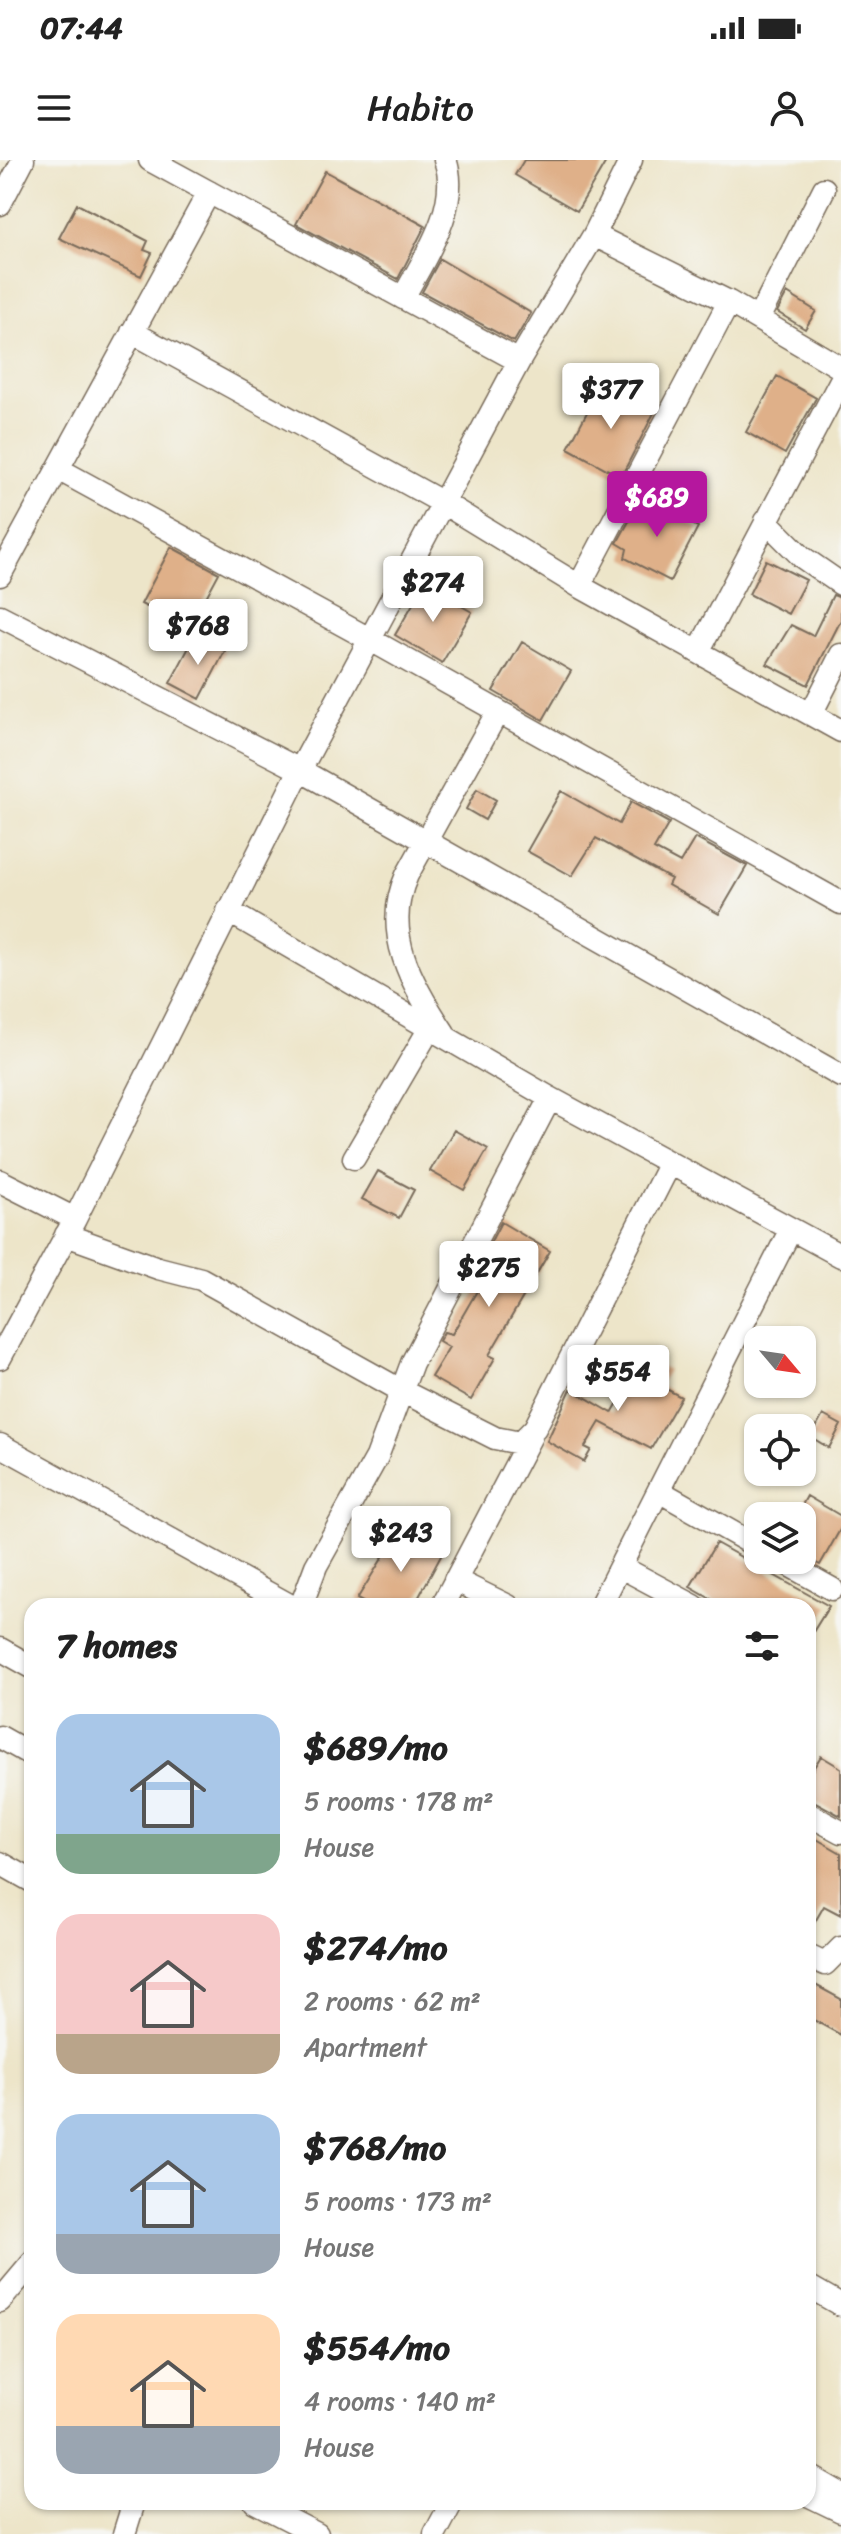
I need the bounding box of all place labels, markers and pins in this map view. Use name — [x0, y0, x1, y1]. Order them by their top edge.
pin: $377 — [564, 363, 658, 431]
pin: $689 — [610, 471, 704, 539]
pin: $274 — [386, 556, 480, 624]
pin: $768 — [151, 599, 245, 667]
pin: $275 — [442, 1241, 536, 1309]
pin: $554 — [571, 1345, 665, 1413]
pin: $243 — [354, 1506, 448, 1574]

